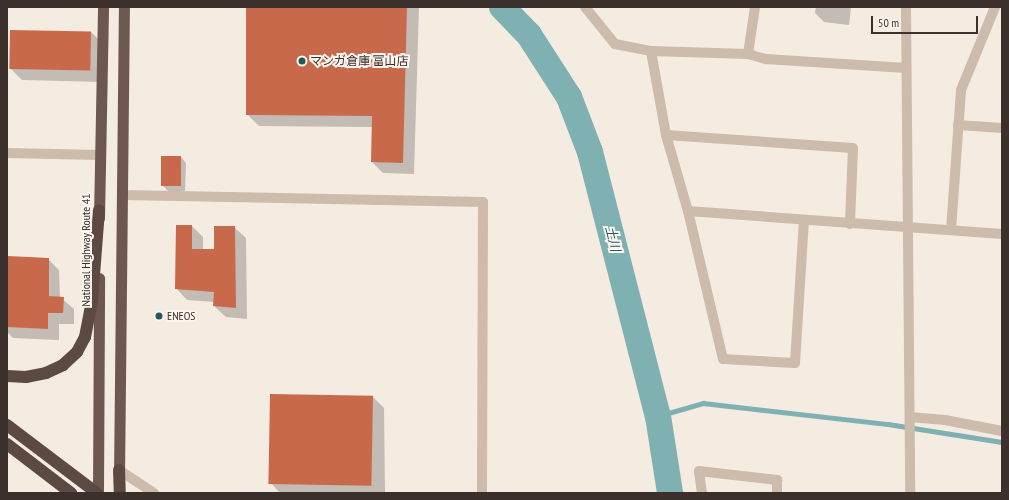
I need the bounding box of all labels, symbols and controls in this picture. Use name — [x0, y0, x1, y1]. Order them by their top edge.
scale bar — [873, 8, 980, 34]
text: 50 m — [878, 15, 899, 30]
place label: マンガ倉庫 富山店 — [310, 54, 409, 68]
marker: マンガ倉庫 富山店 — [297, 56, 307, 66]
street label: National Highway Route 41 — [79, 193, 93, 307]
water label: 土川 — [601, 224, 623, 254]
place label: ENEOS — [167, 309, 195, 323]
marker: ENEOS — [154, 311, 164, 321]

